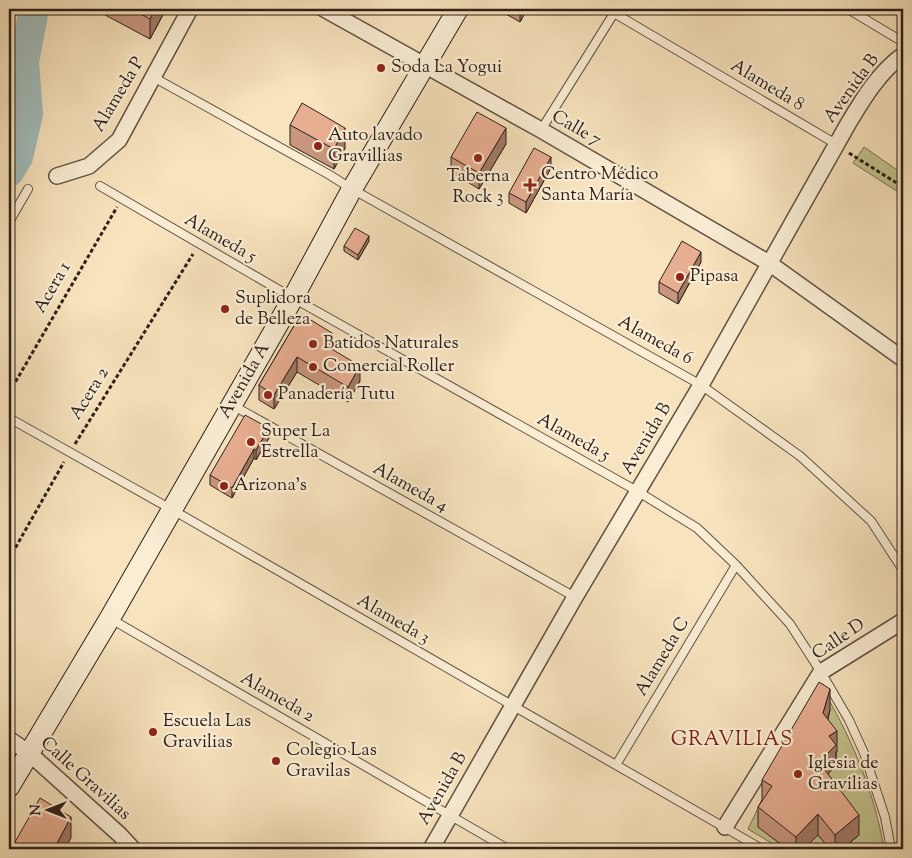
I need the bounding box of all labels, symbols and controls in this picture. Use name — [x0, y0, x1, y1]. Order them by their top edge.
street label: Avenida B — [818, 49, 886, 129]
street label: Alameda P — [86, 53, 152, 137]
street label: Alameda 8 — [725, 54, 809, 118]
place label: Soda La Yogui — [391, 55, 502, 81]
marker: Soda La Yogui — [375, 62, 387, 74]
street label: Calle 7 — [546, 104, 606, 154]
place label: Auto lavado Gravillias — [328, 123, 423, 170]
marker: Auto lavado Gravillias — [312, 140, 324, 152]
marker: Taberna Rock 3 — [472, 152, 484, 164]
place label: Centro Médico Santa María — [541, 162, 658, 209]
place label: Taberna Rock 3 — [446, 164, 510, 211]
marker: Centro Médico Santa María — [523, 178, 537, 192]
street label: Alameda 5 — [179, 208, 261, 270]
street label: Acera 1 — [28, 258, 78, 318]
place label: Pipasa — [690, 264, 739, 290]
marker: Pipasa — [674, 271, 686, 283]
place label: Suplidora de Belleza — [235, 286, 311, 333]
marker: Suplidora de Belleza — [219, 303, 231, 315]
street label: Alameda 6 — [613, 310, 697, 372]
place label: Batidos Naturales — [323, 331, 459, 357]
street label: Avenida A — [213, 338, 277, 424]
marker: Batidos Naturales — [307, 338, 319, 350]
place label: Comercial Roller — [323, 354, 455, 380]
marker: Comercial Roller — [307, 361, 319, 373]
street label: Acera 2 — [64, 362, 117, 425]
place label: Panadería Tutu — [278, 382, 395, 408]
marker: Panadería Tutu — [262, 389, 274, 401]
street label: Avenida B — [615, 398, 679, 480]
street label: Alameda 5 — [532, 407, 614, 469]
place label: Super La Estrella — [261, 419, 330, 466]
marker: Super La Estrella — [245, 436, 257, 448]
street label: Alameda 4 — [368, 457, 452, 519]
place label: Arizona's — [234, 473, 307, 499]
marker: Arizona's — [218, 480, 230, 492]
street label: Alameda 3 — [352, 589, 434, 651]
street label: Alameda C — [629, 613, 697, 701]
street label: Calle D — [807, 613, 871, 667]
street label: Alameda 2 — [235, 666, 319, 730]
place label: Escuela Las Gravilias — [163, 709, 251, 756]
marker: Escuela Las Gravilias — [147, 726, 159, 738]
district label: GRAVILIAS — [671, 726, 793, 755]
street label: Calle Gravilias — [34, 731, 136, 827]
place label: Colegio Las Gravilas — [286, 738, 377, 785]
street label: Avenida B — [412, 748, 474, 830]
place label: Iglesia de Gravilias — [808, 751, 879, 798]
marker: Colegio Las Gravilas — [270, 755, 282, 767]
marker: Iglesia de Gravilias — [792, 768, 804, 780]
north arrow — [22, 786, 72, 836]
text: N — [27, 804, 47, 816]

